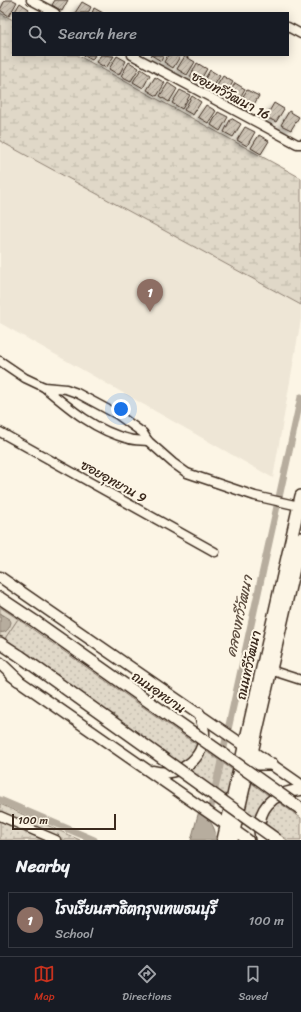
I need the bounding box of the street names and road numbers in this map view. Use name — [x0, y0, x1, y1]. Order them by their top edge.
street label: ซอยทวีวัฒนา 16 — [187, 65, 274, 126]
street label: ซอยอุทยาน 9 — [76, 454, 151, 509]
street label: ถนนทวีวัฒนา — [229, 628, 268, 702]
street label: ถนนอุทยาน — [127, 665, 191, 720]

